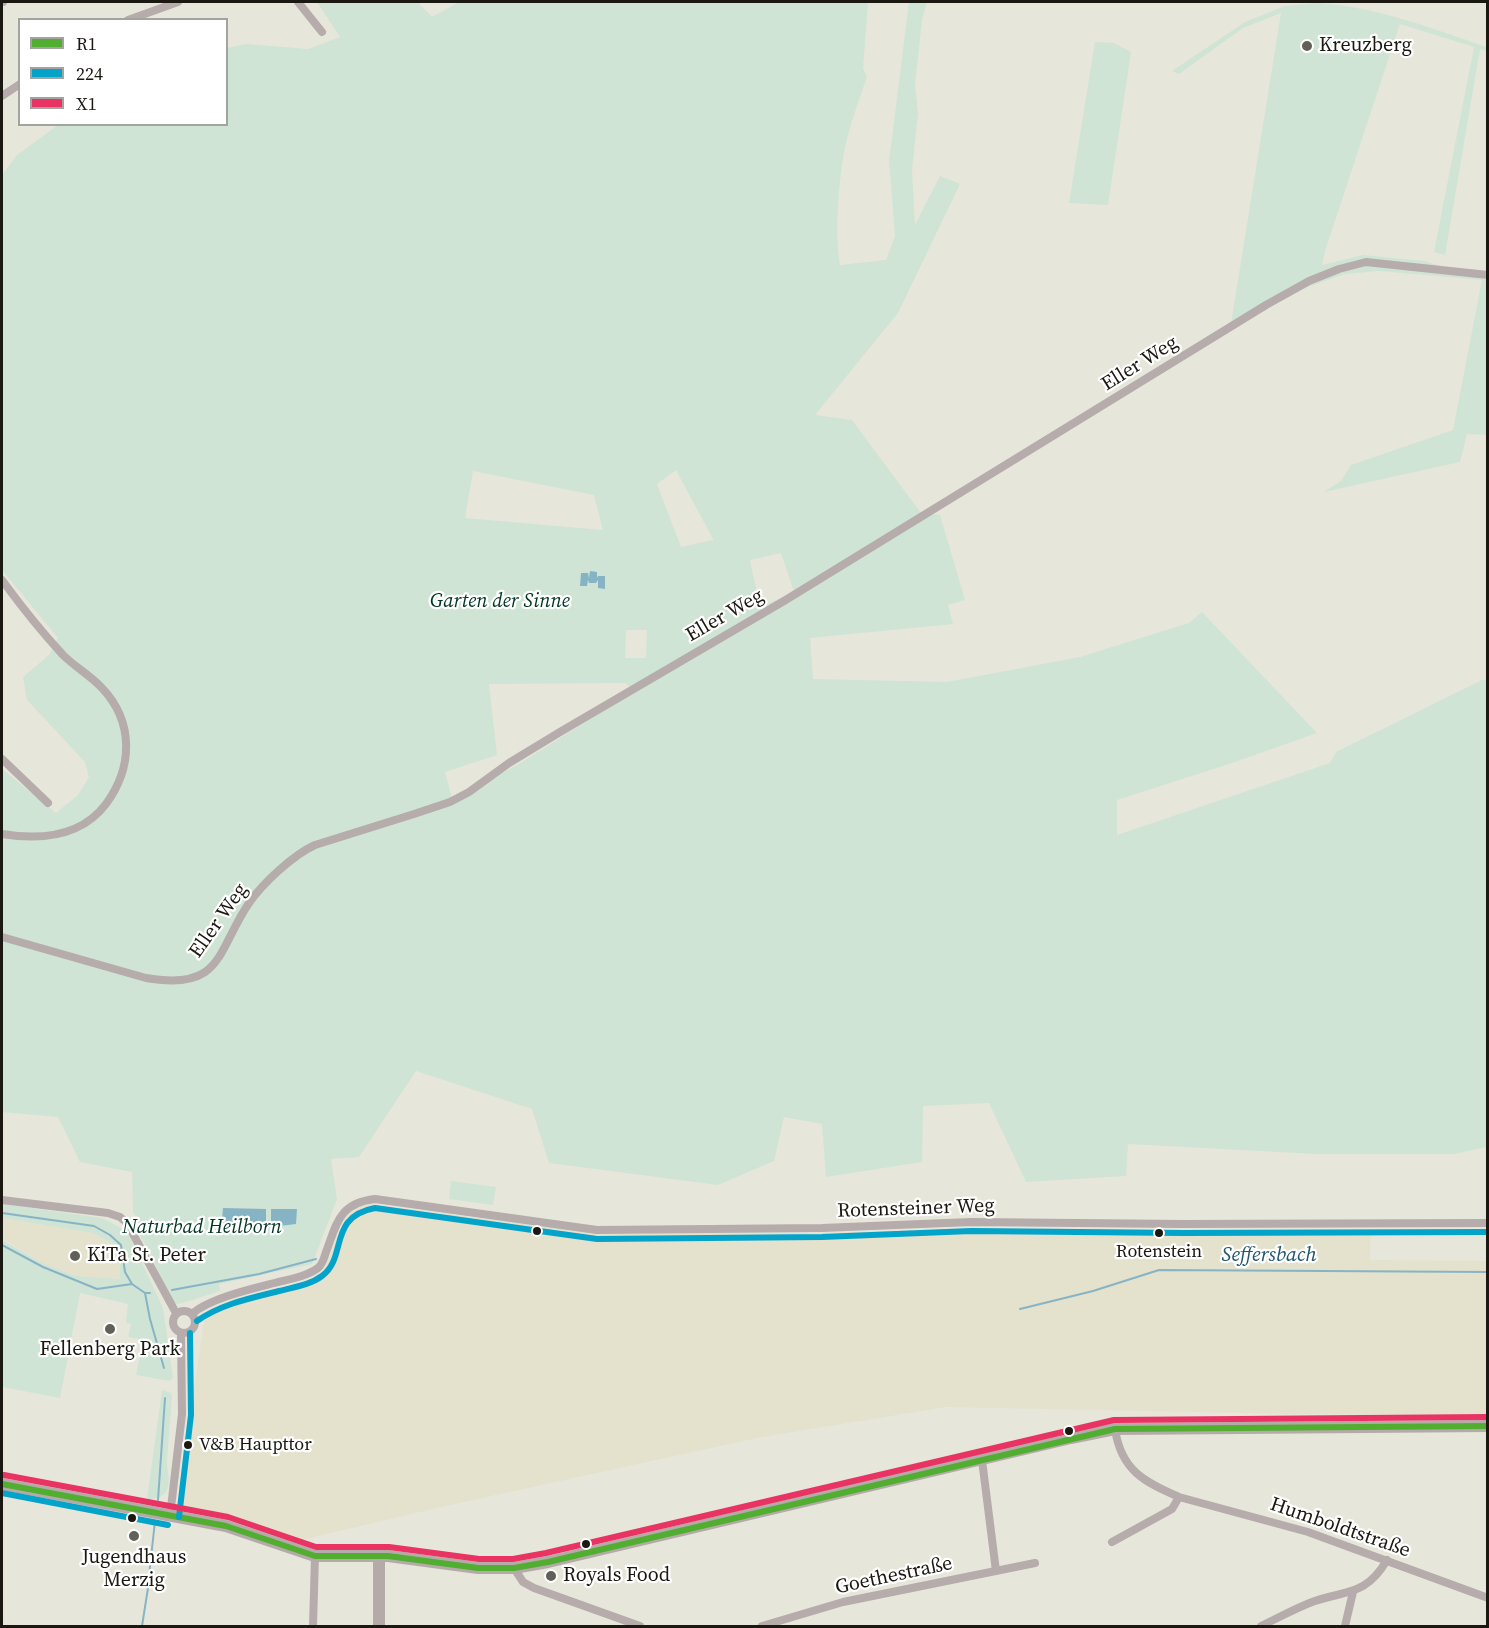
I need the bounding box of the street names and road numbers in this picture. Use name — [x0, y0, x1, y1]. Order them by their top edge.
street label: Eller Weg — [1097, 331, 1183, 397]
street label: Eller Weg — [682, 584, 768, 648]
street label: Eller Weg — [185, 879, 253, 963]
street label: Rotensteiner Weg — [837, 1194, 995, 1224]
street label: Humboldtstraße — [1267, 1493, 1413, 1563]
street label: Goethestraße — [833, 1552, 955, 1600]

